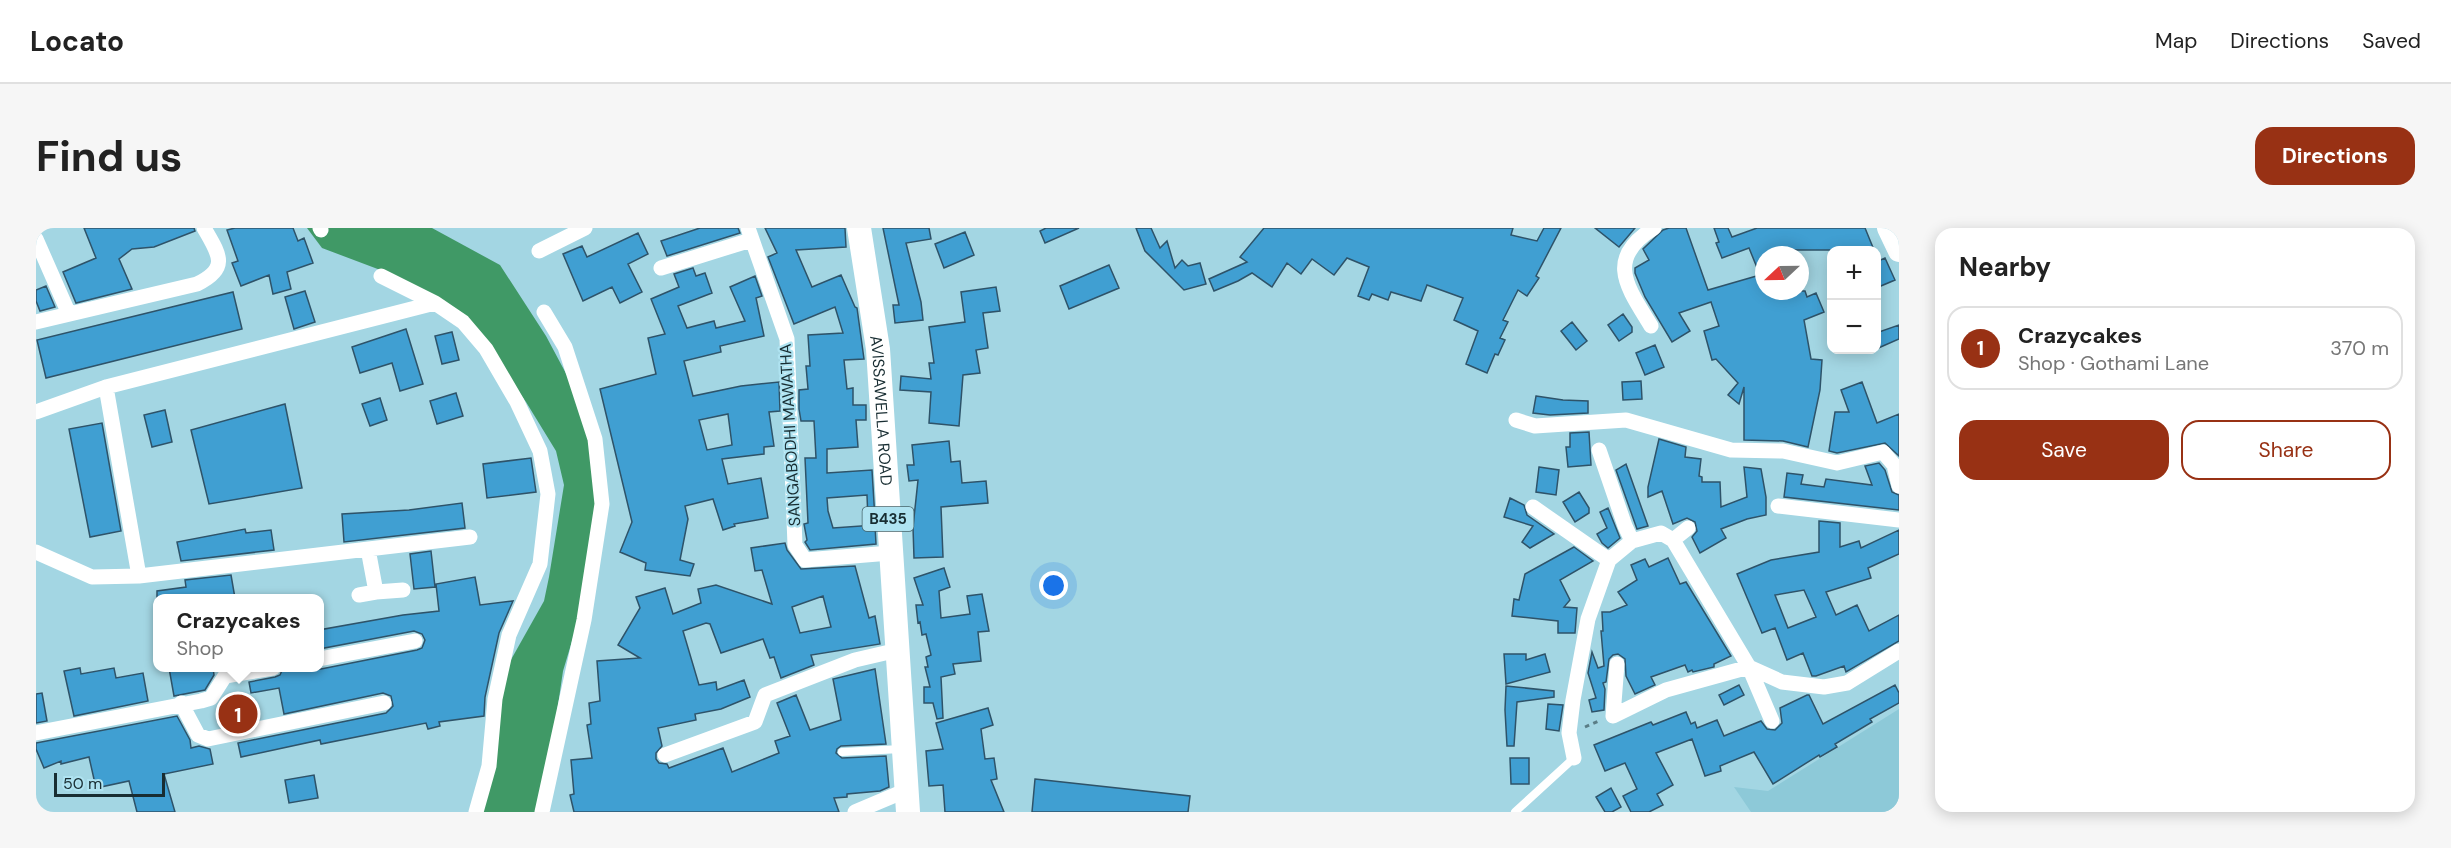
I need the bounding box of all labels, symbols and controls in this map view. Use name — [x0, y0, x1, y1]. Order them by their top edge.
text: Locato — [30, 23, 124, 60]
text: Map — [2155, 27, 2197, 55]
text: Directions — [2230, 27, 2329, 55]
text: Saved — [2362, 27, 2421, 55]
button: Directions — [2255, 127, 2415, 185]
text: Find us — [36, 129, 182, 184]
north arrow — [1755, 246, 1809, 300]
map controls — [1827, 246, 1881, 354]
button: + — [1827, 246, 1881, 300]
text: Nearby — [1959, 250, 2051, 284]
button: − — [1827, 300, 1881, 354]
text: Crazycakes — [2018, 321, 2142, 350]
street label: AVISSAWELLA ROAD — [865, 334, 897, 486]
text: 1 — [1977, 335, 1984, 361]
text: 370 m — [2330, 335, 2389, 361]
street label: SANGABODHI MAWATHA — [775, 343, 805, 527]
text: Shop · Gothami Lane — [2018, 350, 2209, 376]
button: Save — [1959, 420, 2169, 480]
button: Share — [2181, 420, 2391, 480]
road number: B435 — [862, 507, 914, 531]
your location — [1039, 571, 1068, 600]
popup — [153, 594, 324, 672]
text: Crazycakes — [176, 606, 301, 635]
text: Shop — [176, 635, 224, 661]
pin: 1 — [218, 692, 258, 736]
scale bar — [54, 770, 165, 798]
text: 50 m — [63, 773, 102, 794]

